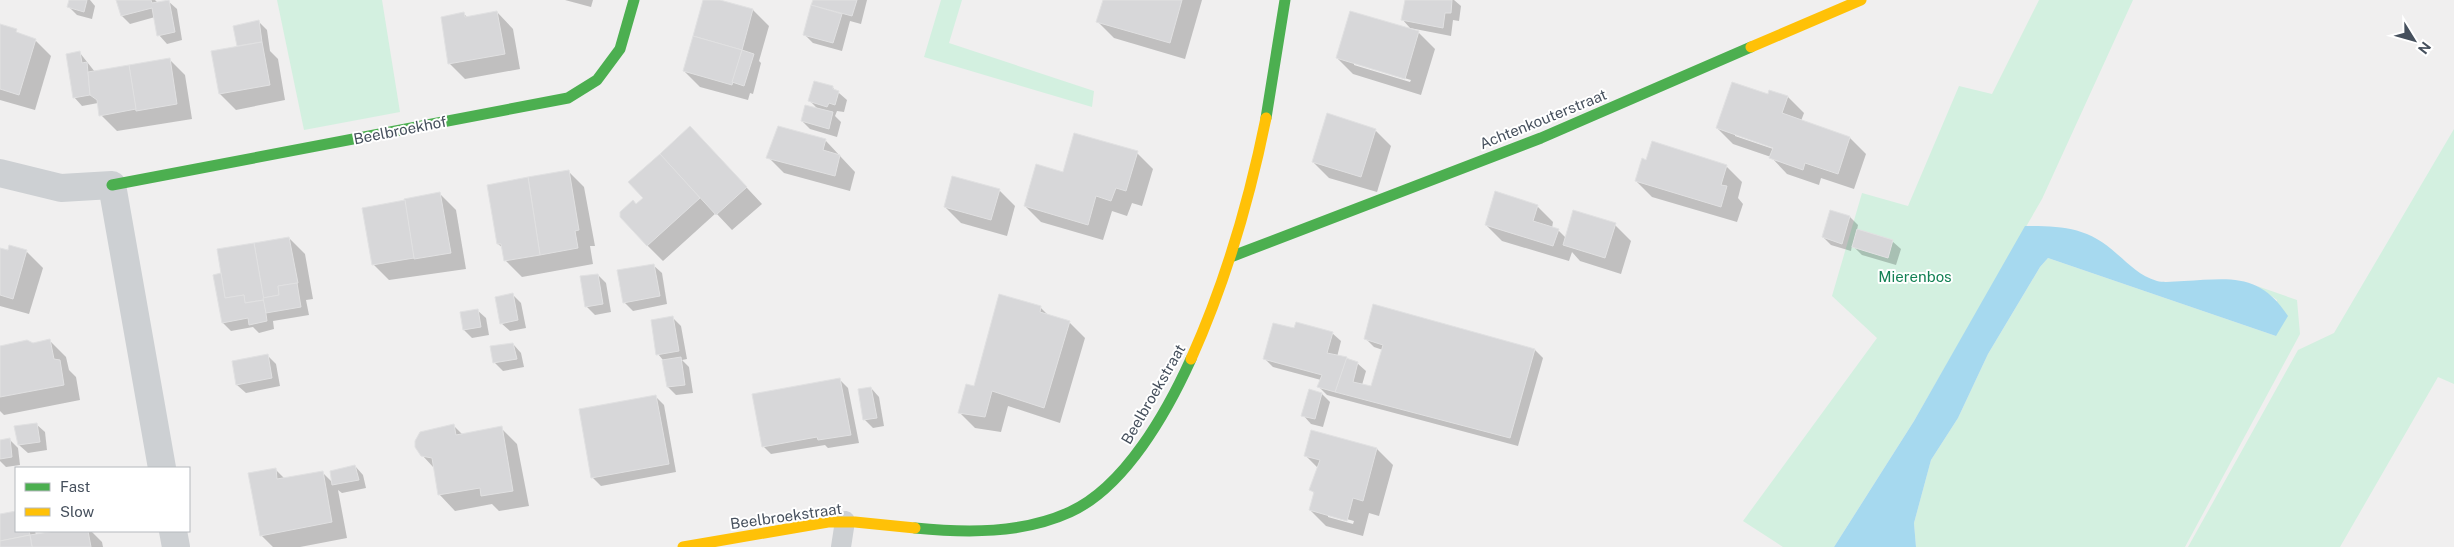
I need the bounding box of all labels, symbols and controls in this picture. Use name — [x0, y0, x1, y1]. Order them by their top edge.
north arrow — [2389, 15, 2439, 65]
text: N — [2415, 39, 2434, 57]
street label: Achtenkouterstraat — [1477, 86, 1609, 152]
street label: Beelbroekhof — [352, 113, 448, 147]
park label: Mierenbos — [1878, 268, 1952, 285]
street label: Beelbroekstraat — [1118, 341, 1189, 447]
legend — [15, 467, 190, 532]
text: Fast — [60, 478, 90, 495]
street label: Beelbroekstraat — [729, 500, 843, 532]
text: Slow — [60, 503, 95, 520]

